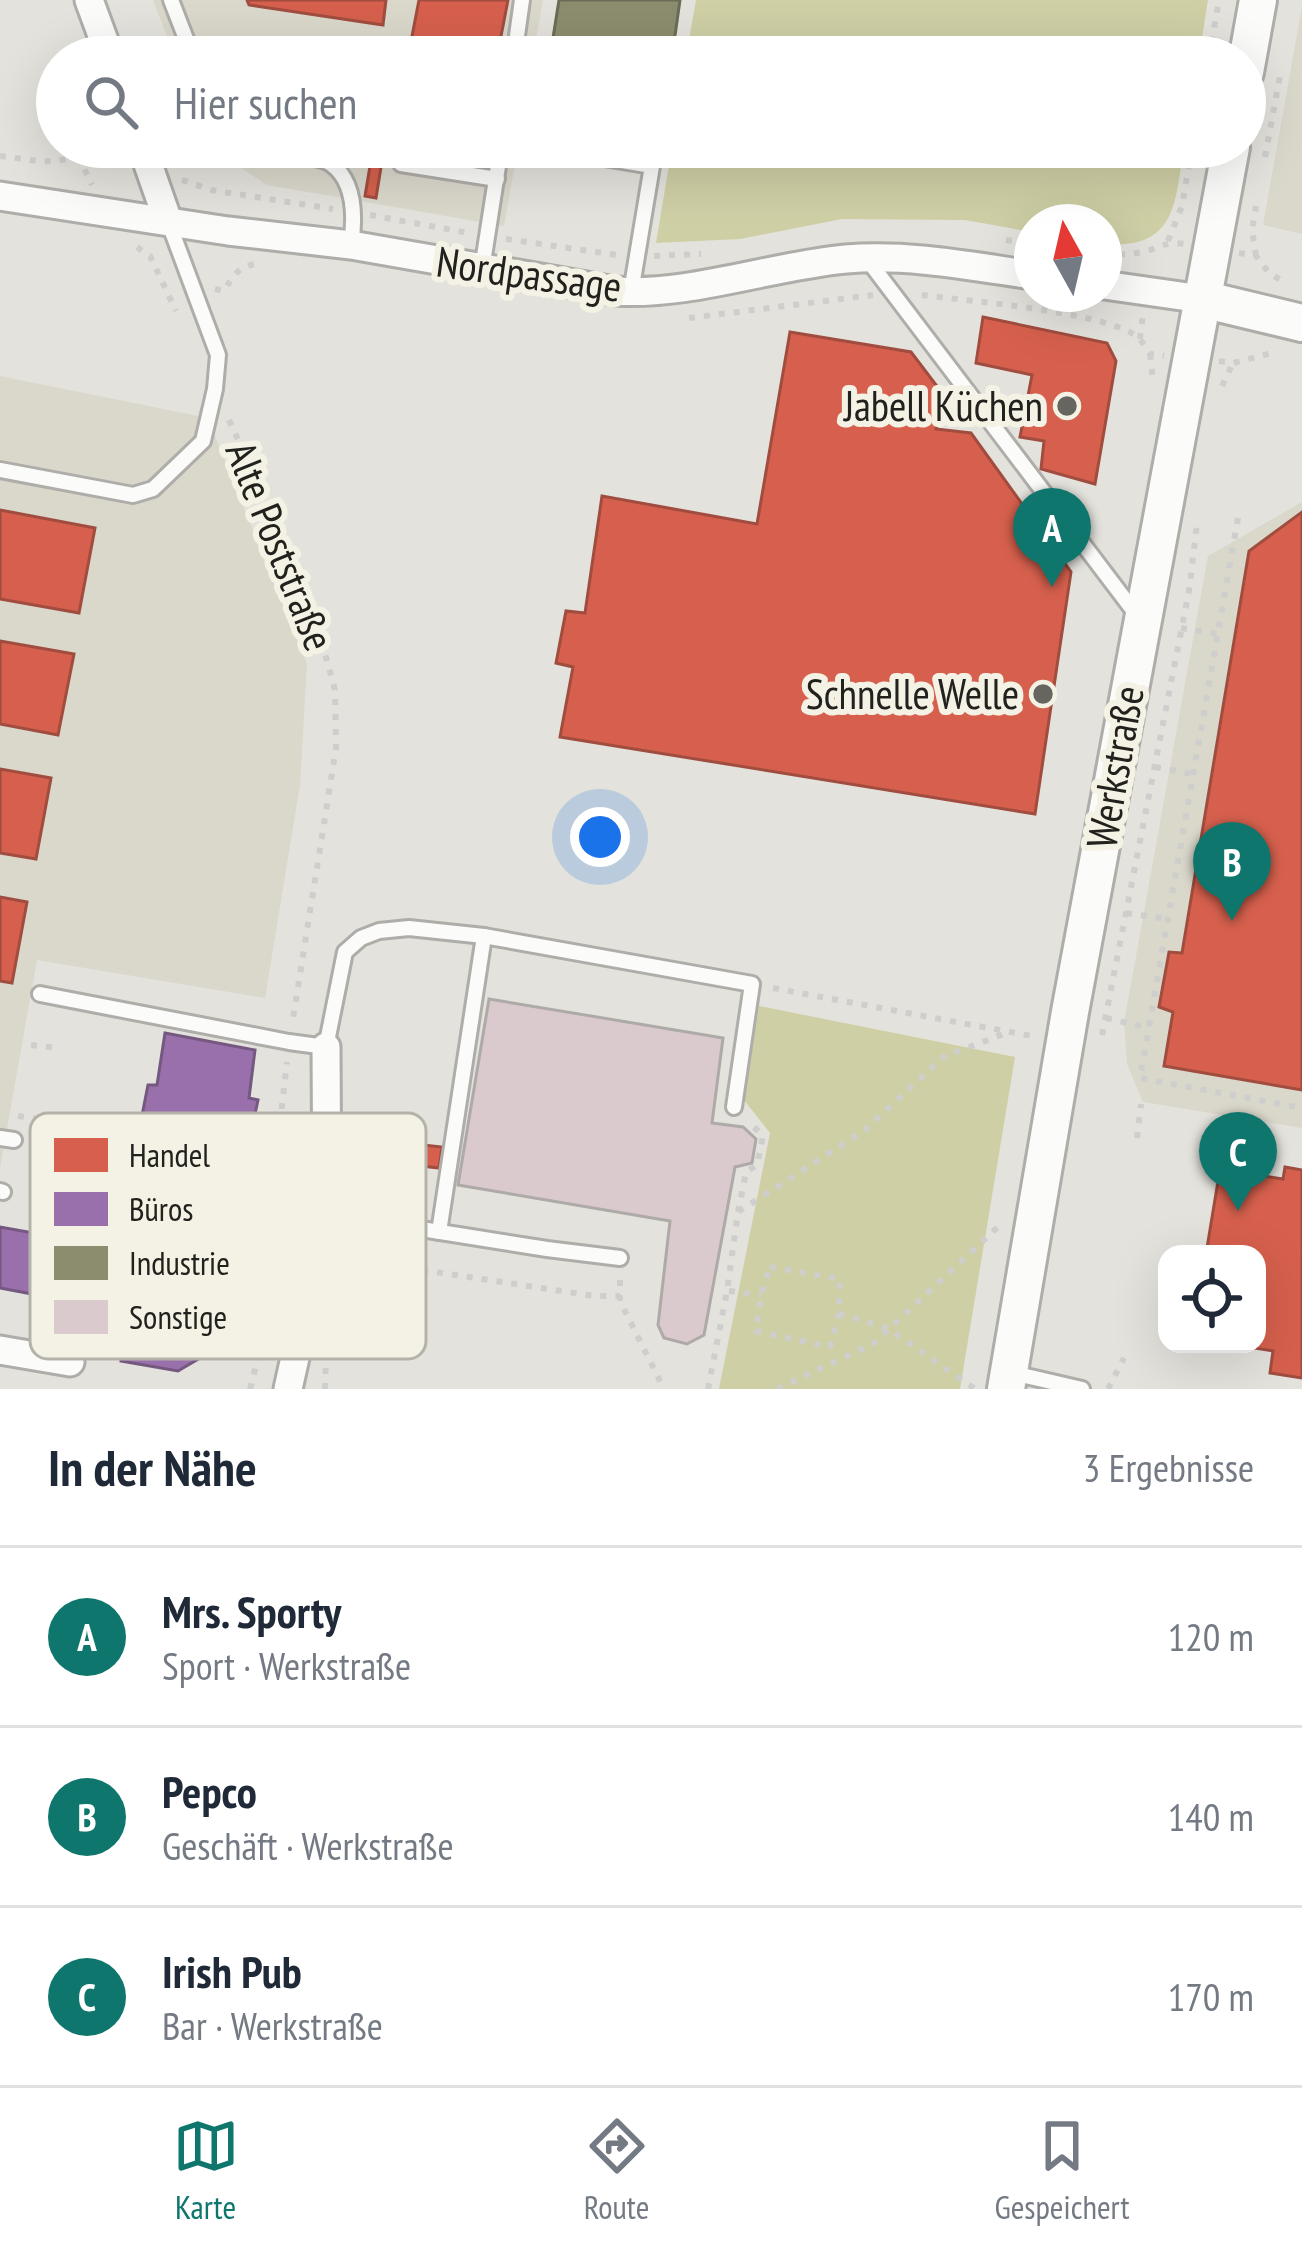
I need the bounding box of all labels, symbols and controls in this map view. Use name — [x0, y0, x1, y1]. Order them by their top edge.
search box — [36, 36, 1266, 168]
icon: search — [78, 69, 144, 135]
text: Hier suchen — [174, 73, 357, 131]
north arrow — [1014, 204, 1122, 312]
street label: Nordpassage — [433, 233, 625, 314]
place label: Jabell Küchen — [842, 378, 1043, 433]
marker: Jabell Küchen — [1054, 393, 1080, 419]
street label: Alte Poststraße — [214, 433, 347, 658]
pin: A — [1013, 488, 1091, 587]
place label: Schnelle Welle — [806, 666, 1019, 721]
marker: Schnelle Welle — [1030, 681, 1056, 707]
street label: Werkstraße — [1073, 681, 1156, 852]
your location — [570, 807, 630, 867]
pin: B — [1193, 822, 1271, 921]
pin: C — [1199, 1112, 1277, 1211]
legend — [30, 1113, 426, 1359]
text: Handel — [129, 1133, 210, 1176]
text: Büros — [129, 1187, 193, 1230]
text: Industrie — [129, 1241, 230, 1284]
map controls — [1158, 1245, 1266, 1353]
button: locate — [1158, 1245, 1266, 1353]
text: Sonstige — [129, 1295, 227, 1338]
text: In der Nähe — [48, 1434, 257, 1500]
text: 3 Ergebnisse — [1083, 1442, 1254, 1493]
text: Mrs. Sporty — [162, 1582, 341, 1640]
text: A — [77, 1611, 97, 1662]
text: 120 m — [1168, 1611, 1254, 1662]
text: Sport · Werkstraße — [162, 1640, 411, 1691]
text: Pepco — [162, 1762, 257, 1820]
text: B — [77, 1791, 97, 1842]
text: 140 m — [1168, 1791, 1254, 1842]
text: Geschäft · Werkstraße — [162, 1820, 454, 1871]
text: Irish Pub — [162, 1942, 302, 2000]
text: C — [78, 1971, 96, 2022]
text: 170 m — [1168, 1971, 1254, 2022]
text: Bar · Werkstraße — [162, 2000, 383, 2051]
tab: Karte — [173, 2113, 239, 2228]
tab: Route — [584, 2113, 650, 2228]
tab: Gespeichert — [995, 2113, 1129, 2228]

